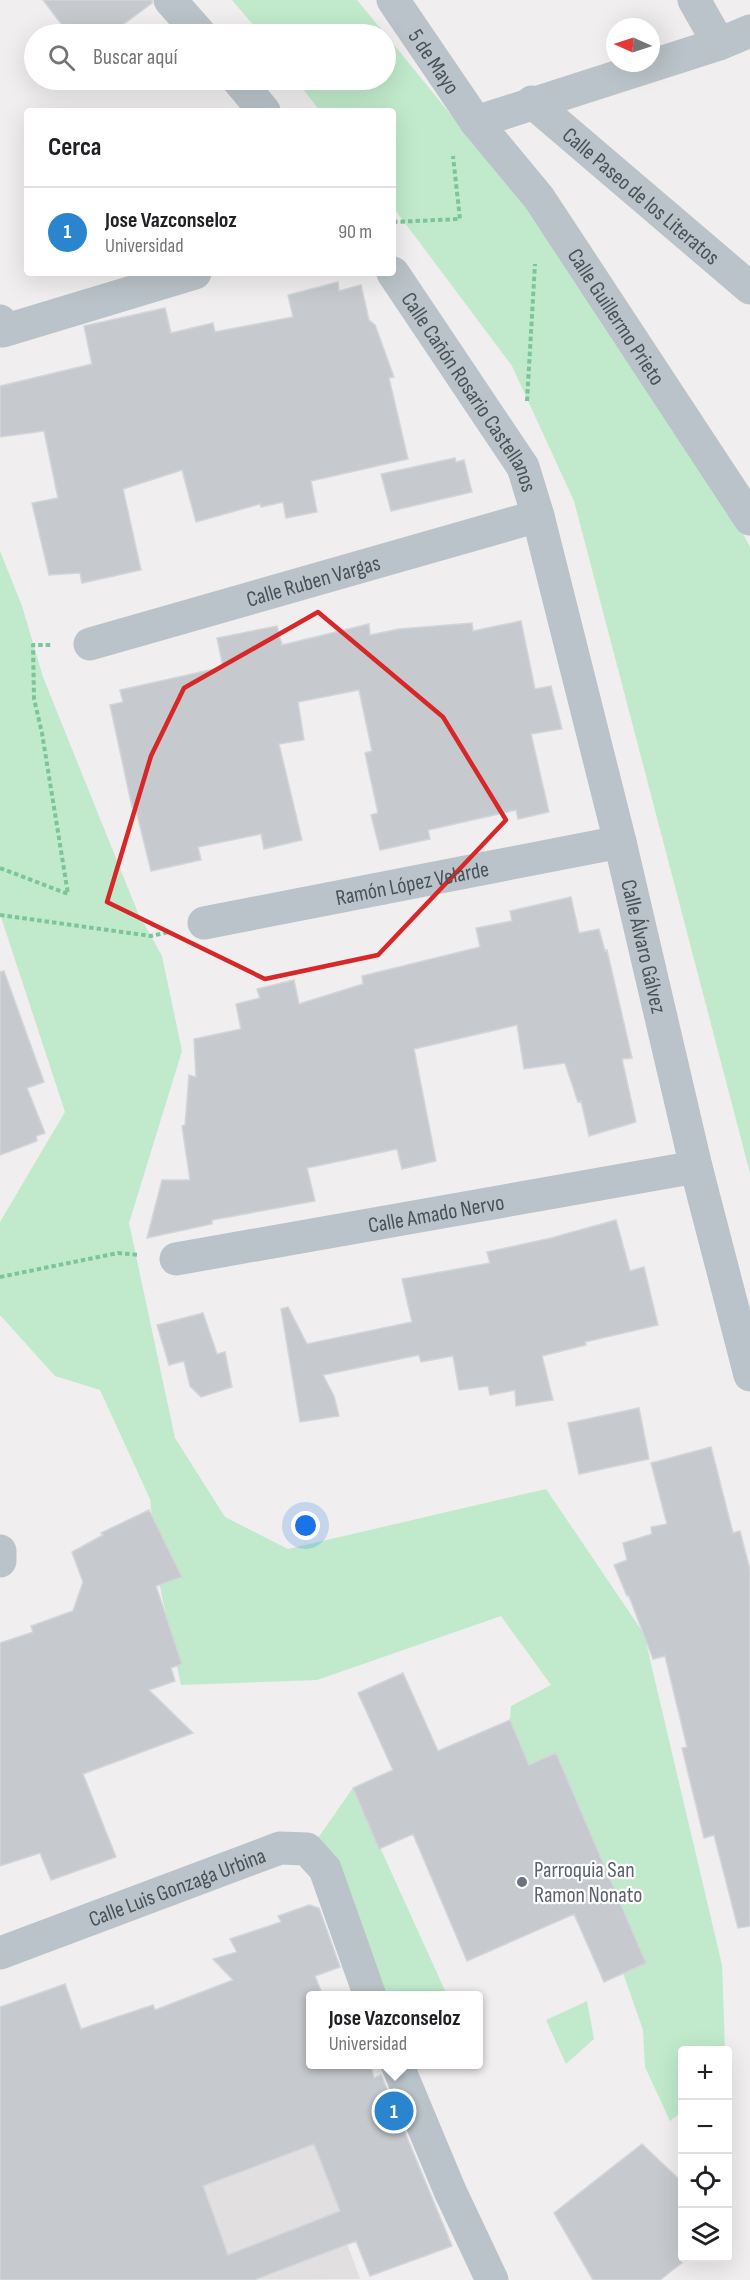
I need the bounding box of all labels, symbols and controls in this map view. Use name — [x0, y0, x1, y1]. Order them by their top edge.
north arrow — [606, 18, 660, 72]
search box — [24, 24, 396, 90]
street label: 5 de Mayo — [402, 24, 465, 100]
icon: search — [45, 41, 78, 74]
text: Buscar aquí — [93, 44, 178, 71]
street label: Calle Paseo de los Literatos — [556, 122, 725, 271]
text: Cerca — [48, 132, 101, 163]
text: Jose Vazconseloz — [105, 207, 237, 234]
text: 1 — [64, 220, 71, 244]
text: 90 m — [338, 220, 372, 244]
text: Universidad — [105, 234, 184, 258]
street label: Calle Guillermo Prieto — [561, 244, 670, 391]
street label: Calle Cañón Rosario Castellanos — [395, 287, 542, 495]
street label: Calle Ruben Vargas — [243, 550, 384, 614]
street label: Ramón López Velarde — [333, 856, 491, 912]
street label: Calle Álvaro Gálvez — [614, 877, 672, 1016]
street label: Calle Amado Nervo — [366, 1189, 506, 1240]
your location — [291, 1511, 320, 1540]
street label: Calle Luis Gonzaga Urbina — [85, 1843, 270, 1934]
place label: Parroquia San Ramon Nonato — [534, 1857, 642, 1909]
marker: Parroquia San Ramon Nonato — [515, 1875, 529, 1889]
popup — [306, 1991, 483, 2069]
text: Jose Vazconseloz — [329, 2005, 460, 2032]
text: Universidad — [329, 2032, 407, 2056]
map controls — [678, 2046, 732, 2262]
button: + — [678, 2046, 732, 2100]
pin: 1 — [374, 2088, 414, 2134]
button: − — [678, 2100, 732, 2154]
button: locate — [678, 2154, 732, 2208]
button: layers — [678, 2208, 732, 2262]

